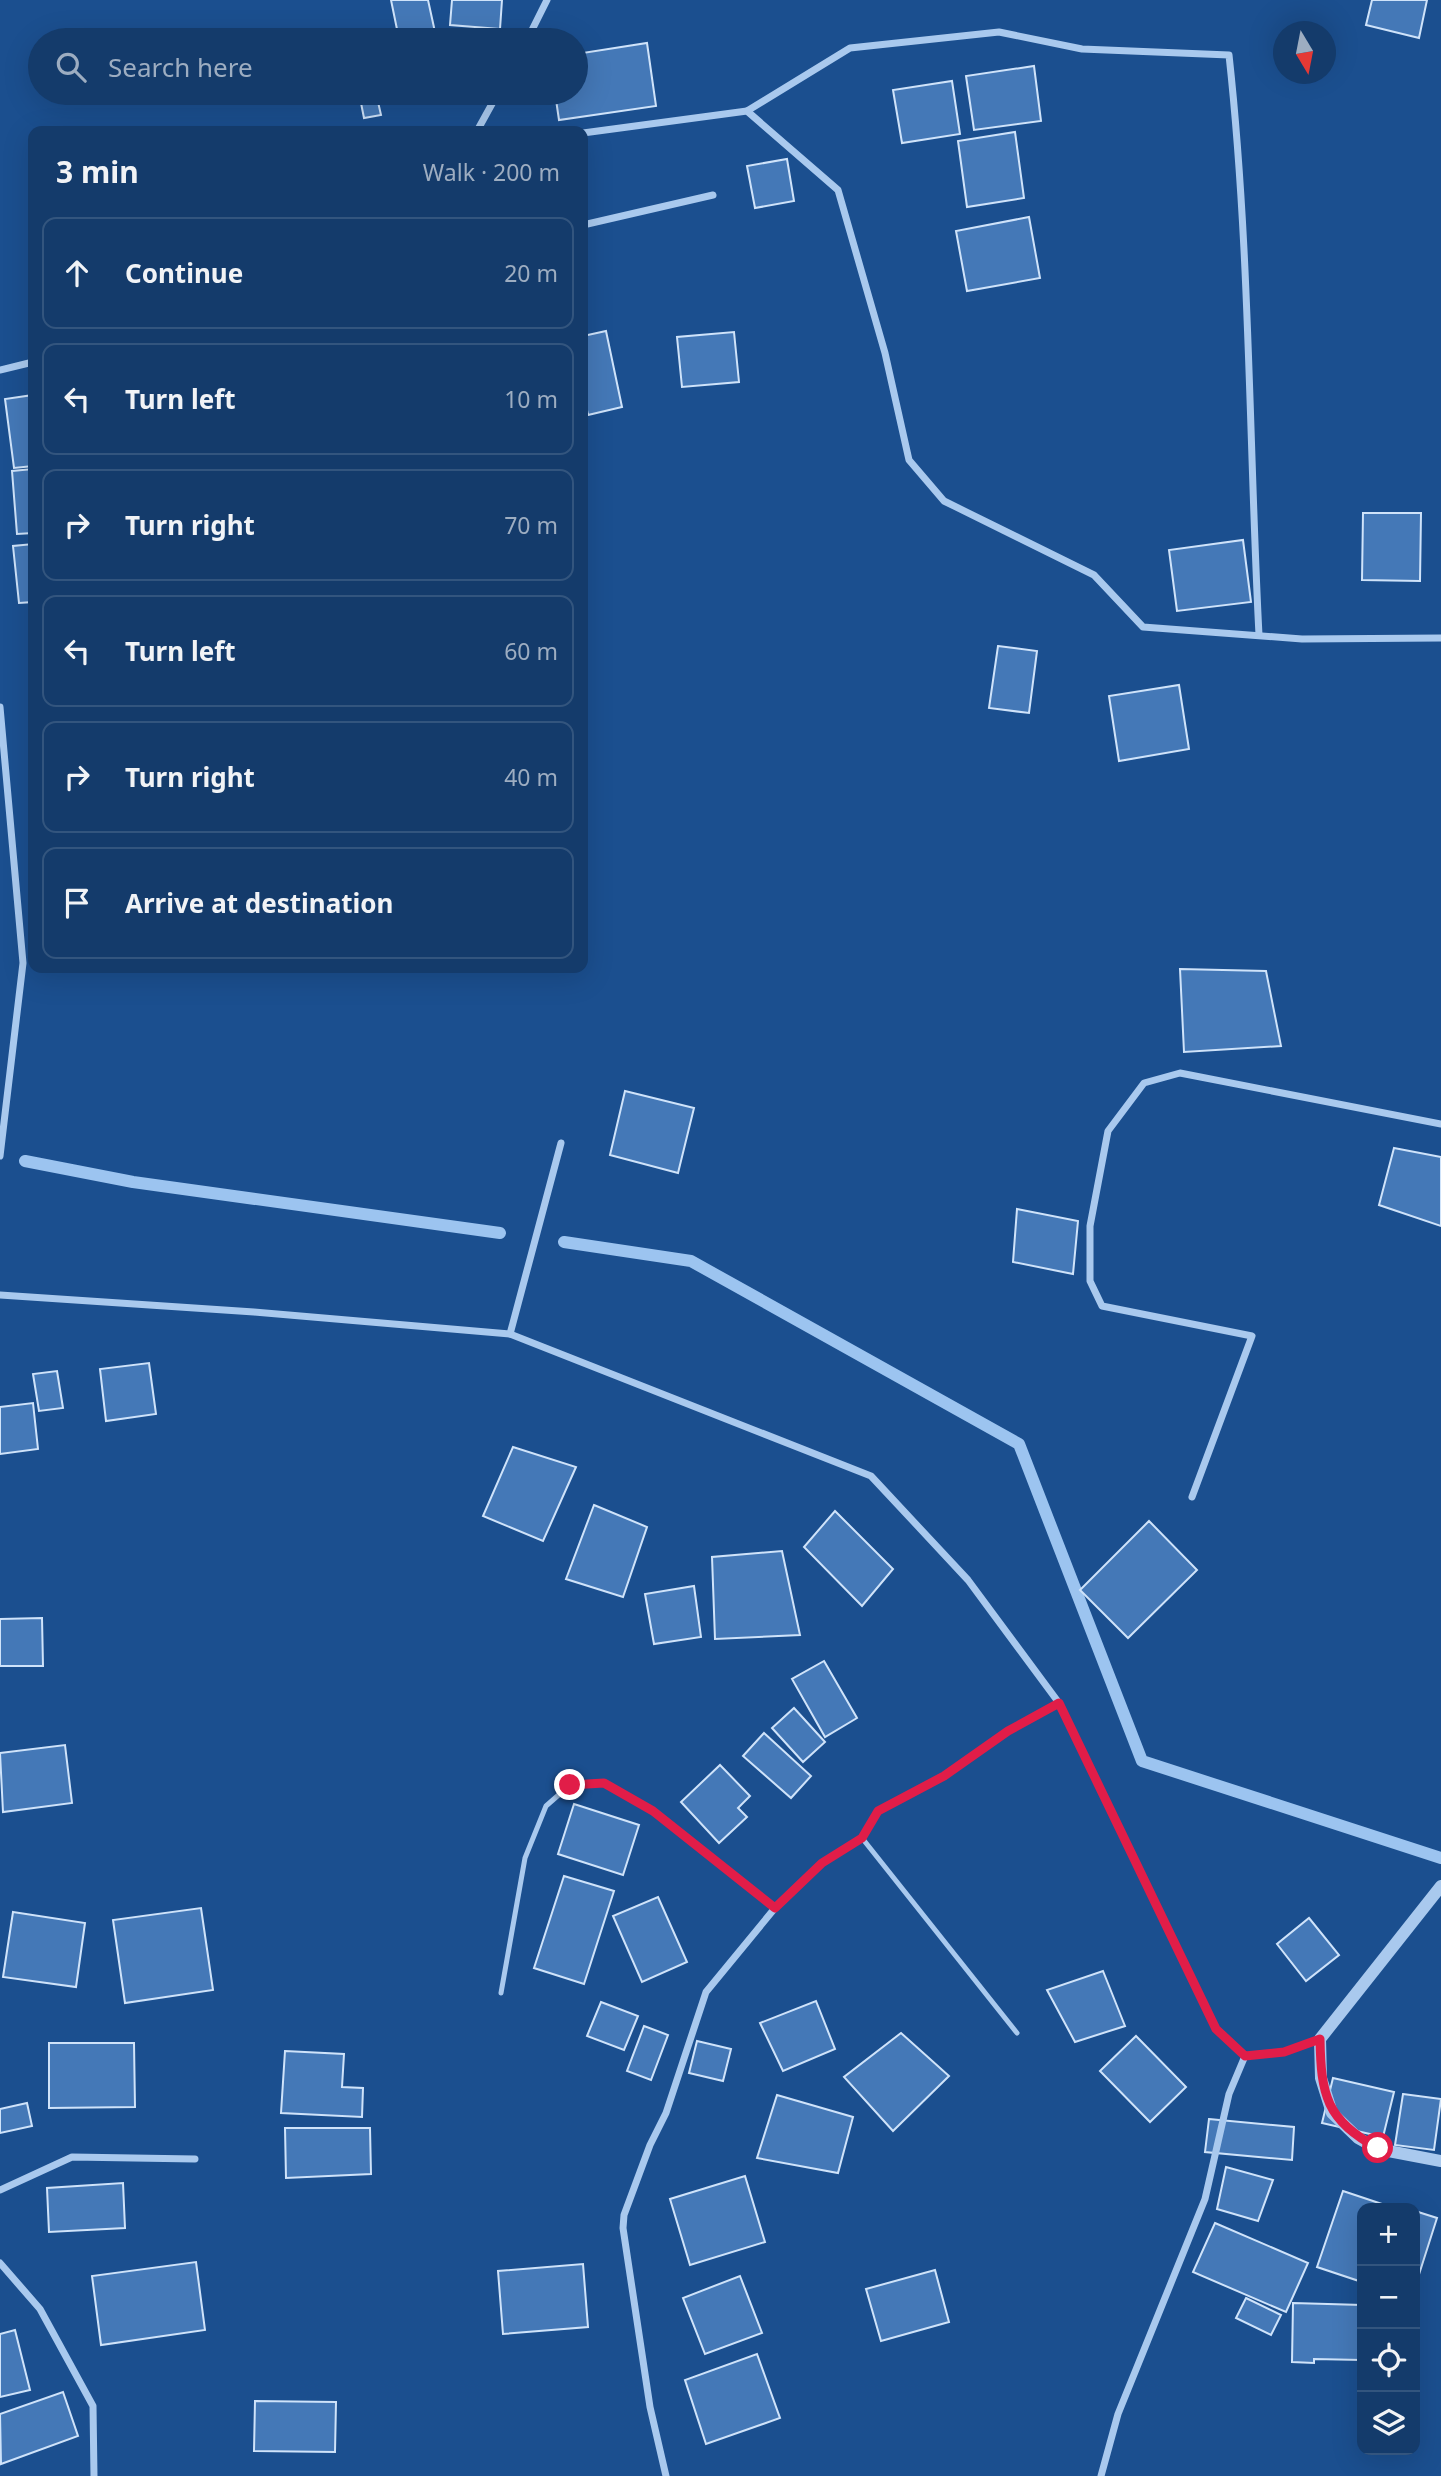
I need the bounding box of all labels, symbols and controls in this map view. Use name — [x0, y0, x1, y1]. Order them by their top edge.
north arrow — [1273, 21, 1336, 84]
search box — [28, 28, 588, 105]
icon: search — [52, 48, 90, 86]
text: Search here — [108, 49, 253, 85]
text: 3 min — [56, 151, 139, 192]
text: Walk · 200 m — [423, 156, 560, 188]
icon: ahead — [58, 254, 96, 292]
text: Continue — [125, 255, 243, 291]
text: 20 m — [504, 257, 558, 289]
icon: left — [58, 380, 96, 418]
text: Turn left — [125, 381, 236, 417]
text: 10 m — [504, 383, 558, 415]
icon: right — [58, 506, 96, 544]
text: Turn right — [125, 507, 255, 543]
text: 70 m — [504, 509, 558, 541]
icon: left — [58, 632, 96, 670]
text: Turn left — [125, 633, 236, 669]
text: 60 m — [504, 635, 558, 667]
icon: right — [58, 758, 96, 796]
text: Turn right — [125, 759, 255, 795]
text: 40 m — [504, 761, 558, 793]
icon: arrive — [58, 884, 96, 922]
text: Arrive at destination — [125, 885, 394, 921]
route end — [554, 1769, 585, 1800]
route start — [1362, 2132, 1393, 2163]
map controls — [1357, 2203, 1420, 2455]
button: + — [1357, 2203, 1420, 2266]
button: − — [1357, 2266, 1420, 2329]
button: locate — [1357, 2329, 1420, 2392]
button: layers — [1357, 2392, 1420, 2455]

